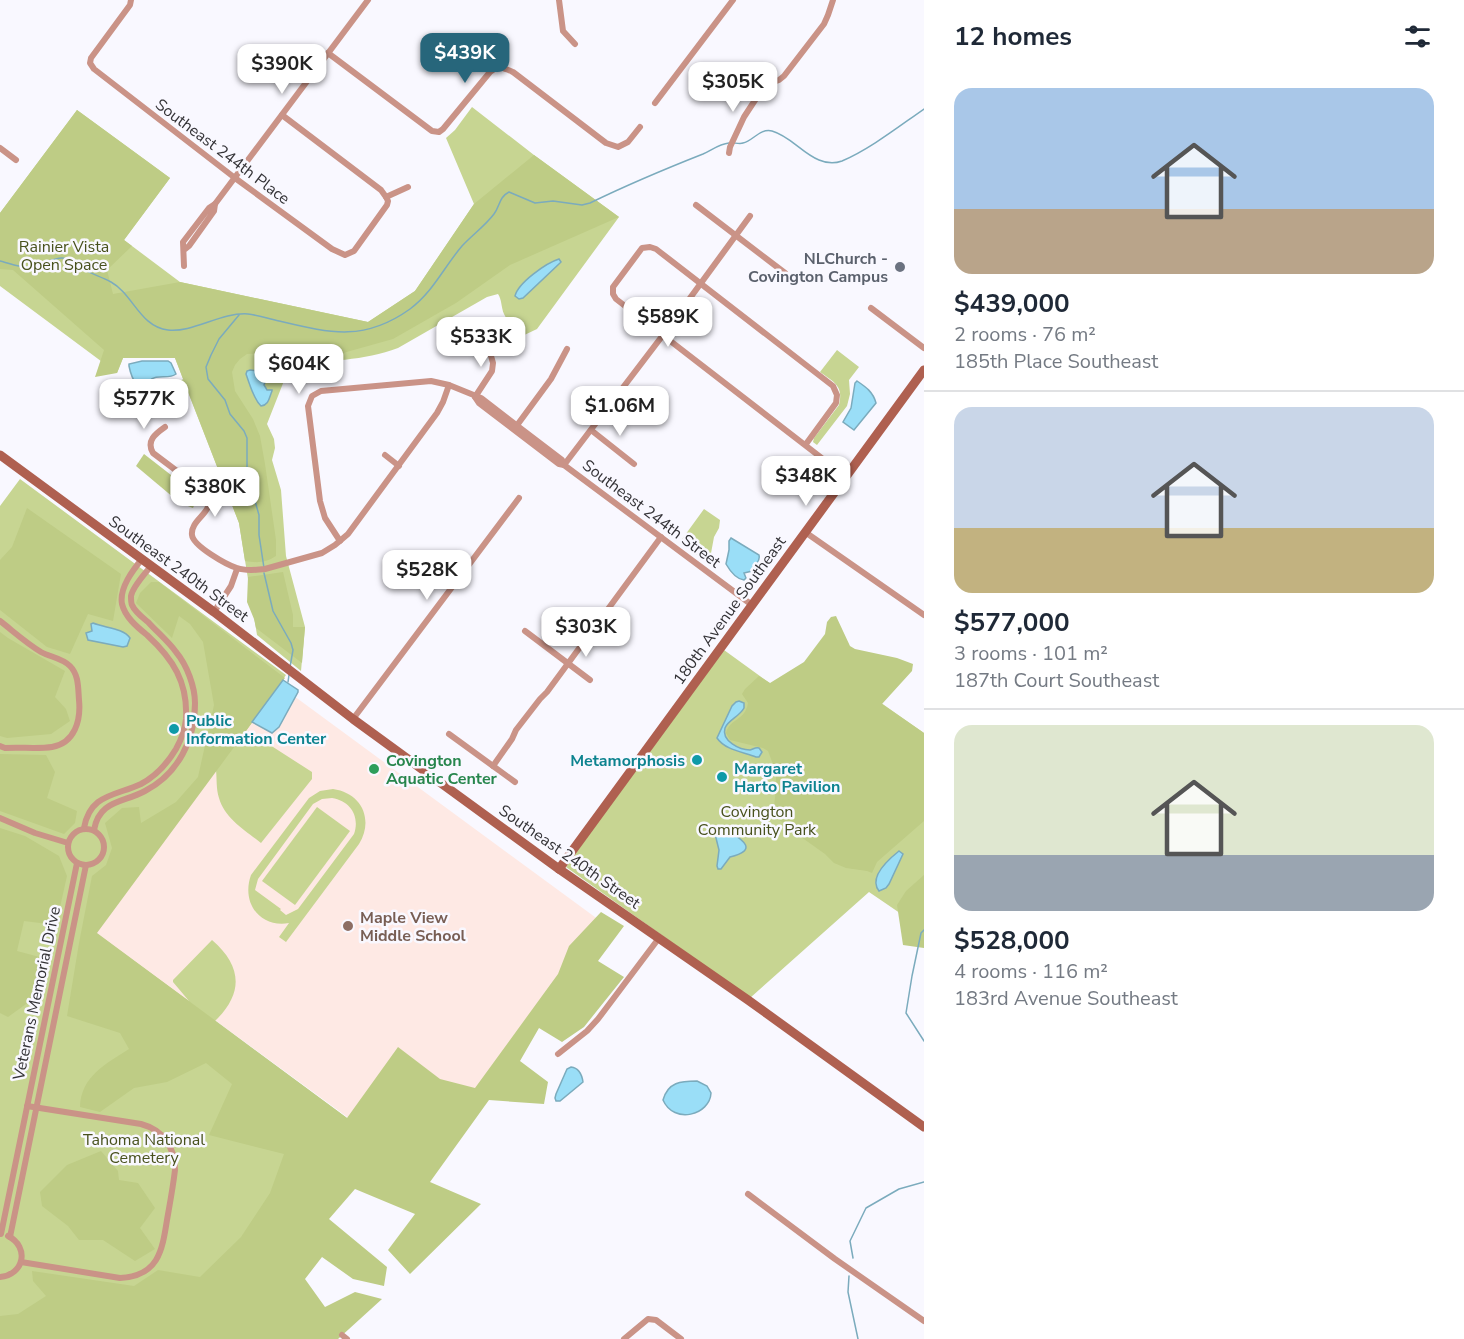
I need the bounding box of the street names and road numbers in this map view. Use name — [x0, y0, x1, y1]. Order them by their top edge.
street label: Southeast 244th Place — [151, 94, 294, 210]
street label: Southeast 244th Street — [578, 454, 725, 573]
street label: Southeast 240th Street — [104, 511, 253, 627]
street label: 180th Avenue Southeast — [668, 531, 791, 689]
street label: Southeast 240th Street — [494, 800, 645, 914]
street label: Veterans Memorial Drive — [8, 904, 66, 1083]

